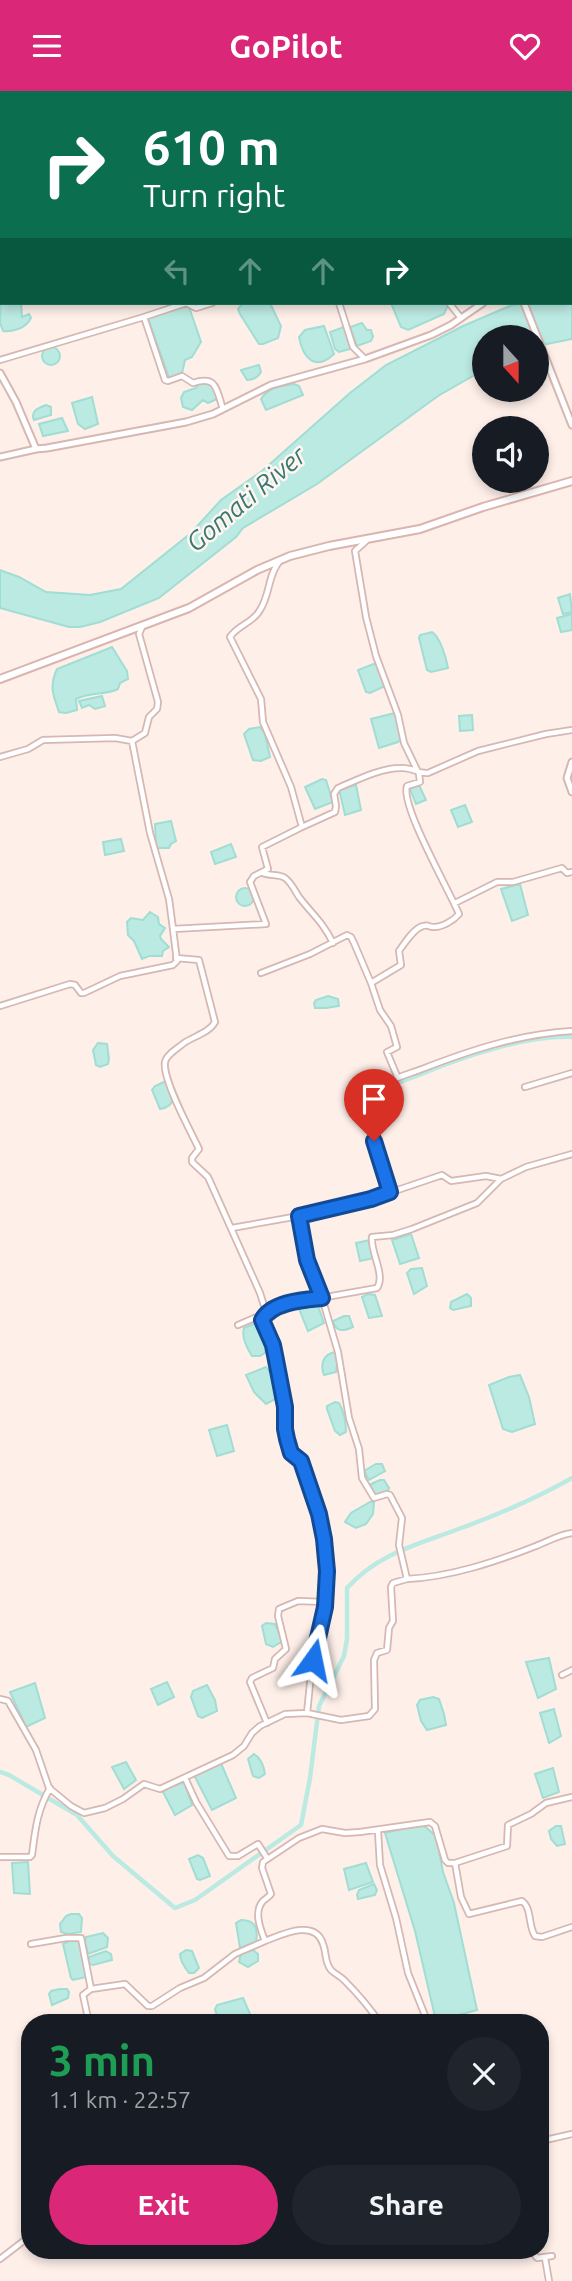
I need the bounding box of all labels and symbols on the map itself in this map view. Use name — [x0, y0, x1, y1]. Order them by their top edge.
north arrow — [472, 325, 550, 403]
water label: Gomati River — [180, 440, 312, 557]
pin — [344, 1069, 404, 1141]
position arrow — [276, 1623, 350, 1697]

